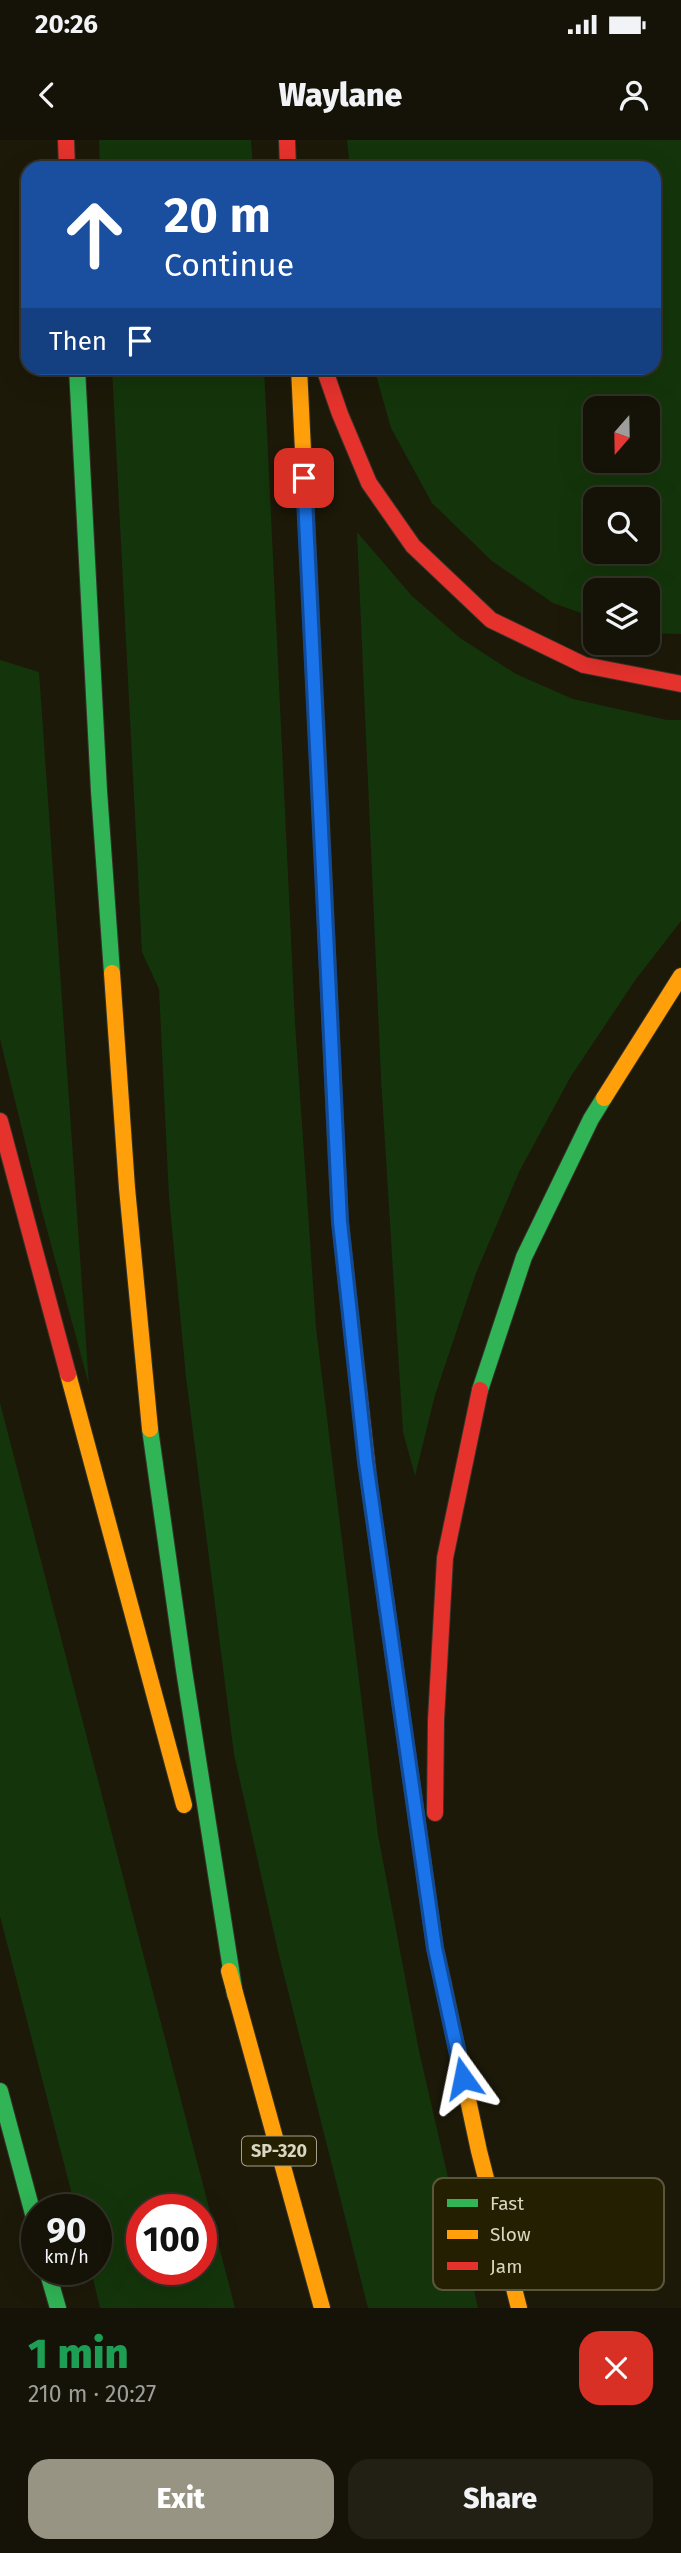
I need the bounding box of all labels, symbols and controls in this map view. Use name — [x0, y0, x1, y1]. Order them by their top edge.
text: 20:26 — [35, 9, 98, 40]
icon: back — [28, 76, 66, 114]
text: Waylane — [279, 76, 402, 114]
icon: person — [615, 76, 653, 114]
text: 20 m — [164, 186, 271, 245]
icon: ahead — [49, 189, 140, 280]
text: Continue — [164, 246, 294, 284]
icon: arrive — [121, 322, 159, 360]
text: Then — [49, 326, 107, 357]
north arrow — [583, 396, 660, 472]
map controls — [583, 396, 660, 655]
pin — [274, 448, 334, 508]
icon: arrive — [285, 459, 323, 497]
button: search — [583, 487, 660, 564]
button: layers — [583, 578, 660, 655]
position arrow — [426, 2041, 500, 2115]
road number: SP-320 — [242, 2136, 316, 2165]
legend — [433, 2178, 664, 2290]
text: Fast — [490, 2192, 524, 2215]
speed limit sign: 100 — [126, 2194, 217, 2285]
text: 90 — [46, 2209, 87, 2251]
text: Slow — [490, 2223, 531, 2246]
text: km/h — [44, 2246, 89, 2268]
text: Jam — [490, 2255, 522, 2278]
text: 1 min — [28, 2329, 129, 2379]
button: close — [579, 2331, 653, 2405]
text: 210 m · 20:27 — [28, 2380, 156, 2408]
button: Exit — [28, 2459, 334, 2539]
button: Share — [348, 2459, 653, 2539]

